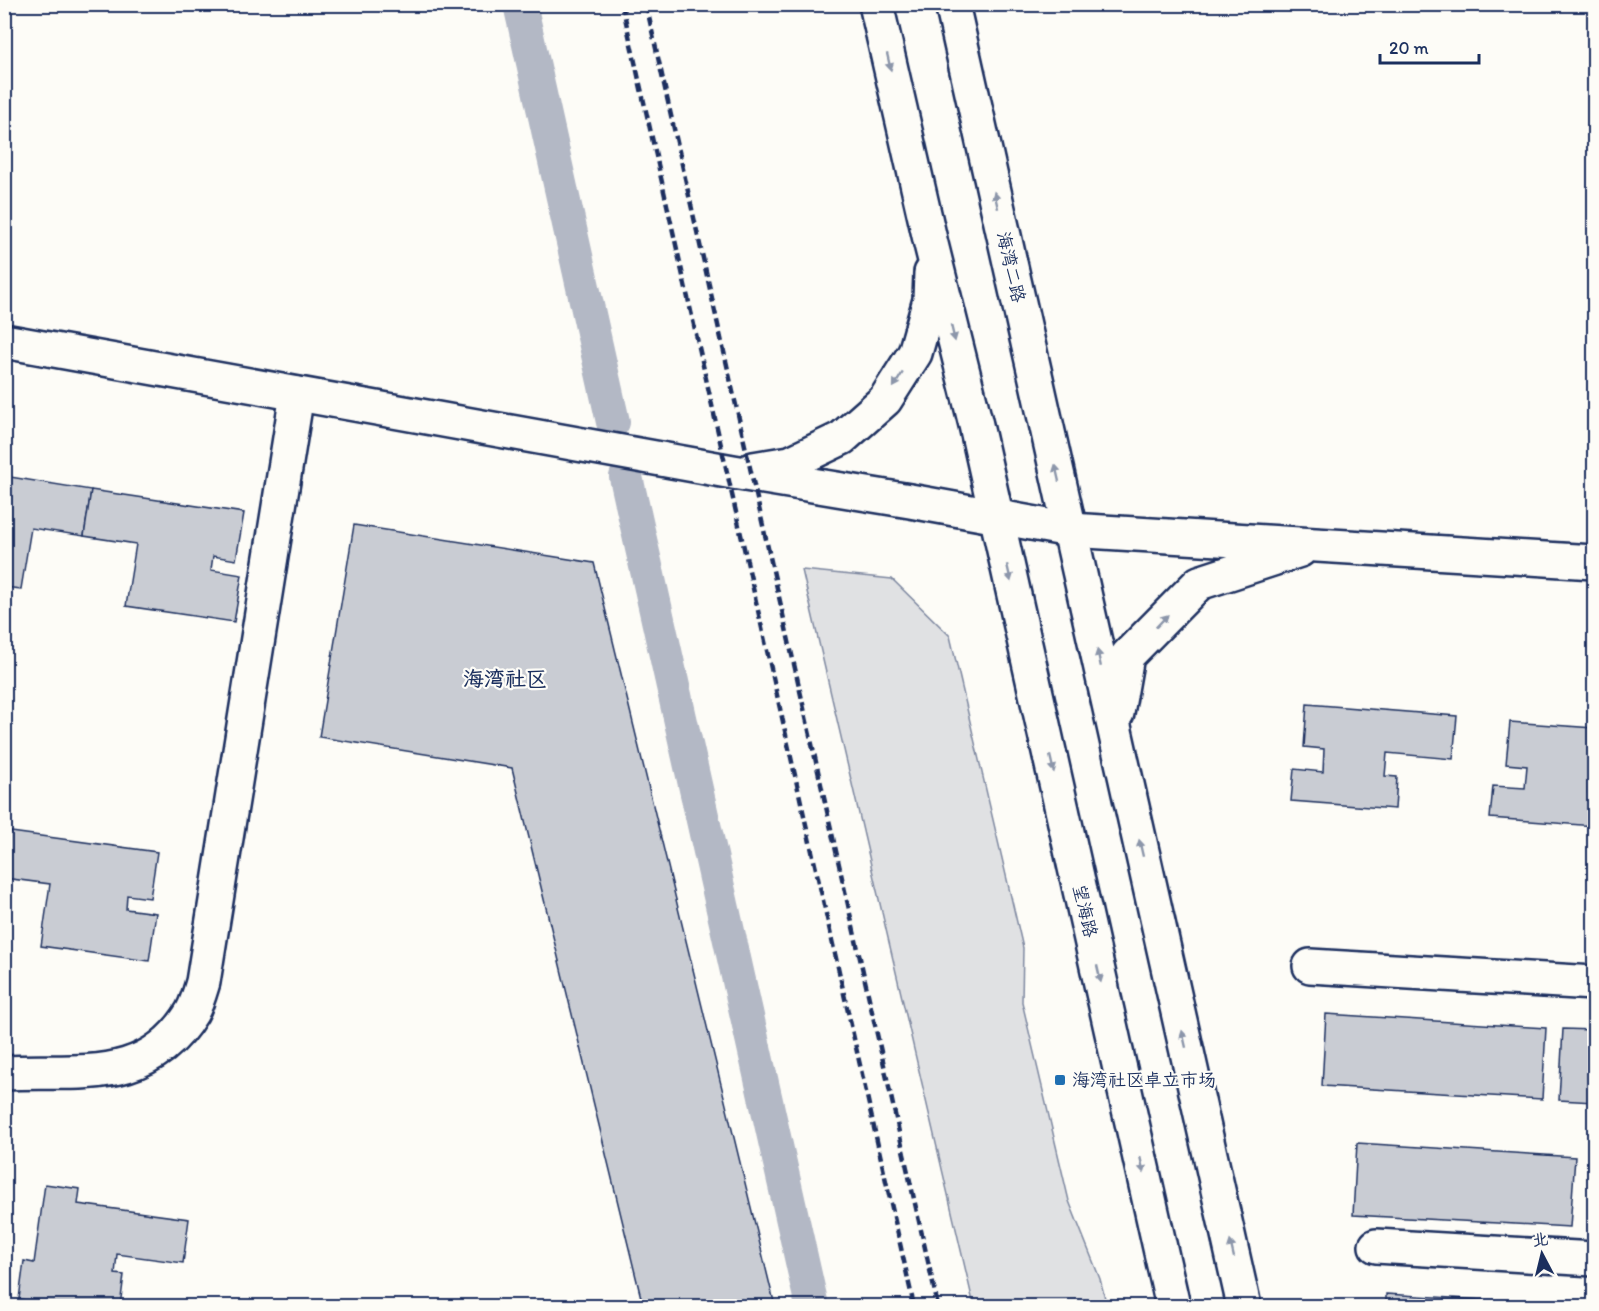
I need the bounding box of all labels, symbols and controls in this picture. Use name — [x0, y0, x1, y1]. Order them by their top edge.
scale bar — [1380, 27, 1479, 65]
text: 20 m — [1389, 37, 1429, 59]
one-way arrow — [885, 52, 895, 71]
one-way arrow — [991, 191, 1000, 210]
street label: 海湾二路 — [992, 229, 1030, 305]
one-way arrow — [949, 324, 959, 342]
one-way arrow — [893, 372, 904, 388]
one-way arrow — [1052, 463, 1061, 482]
one-way arrow — [1005, 564, 1015, 583]
one-way arrow — [1155, 613, 1169, 628]
one-way arrow — [1094, 648, 1103, 667]
district label: 海湾社区 — [463, 666, 547, 691]
one-way arrow — [1048, 754, 1057, 773]
one-way arrow — [1136, 839, 1146, 858]
street label: 望海路 — [1068, 882, 1102, 940]
one-way arrow — [1095, 965, 1104, 984]
one-way arrow — [1179, 1029, 1189, 1048]
place label: 海湾社区卓立市场 — [1072, 1069, 1216, 1091]
marker: 海湾社区卓立市场 — [1053, 1073, 1067, 1087]
one-way arrow — [1137, 1155, 1147, 1174]
north arrow — [1512, 1224, 1572, 1284]
text: 北 — [1531, 1229, 1549, 1250]
one-way arrow — [1226, 1240, 1236, 1259]

